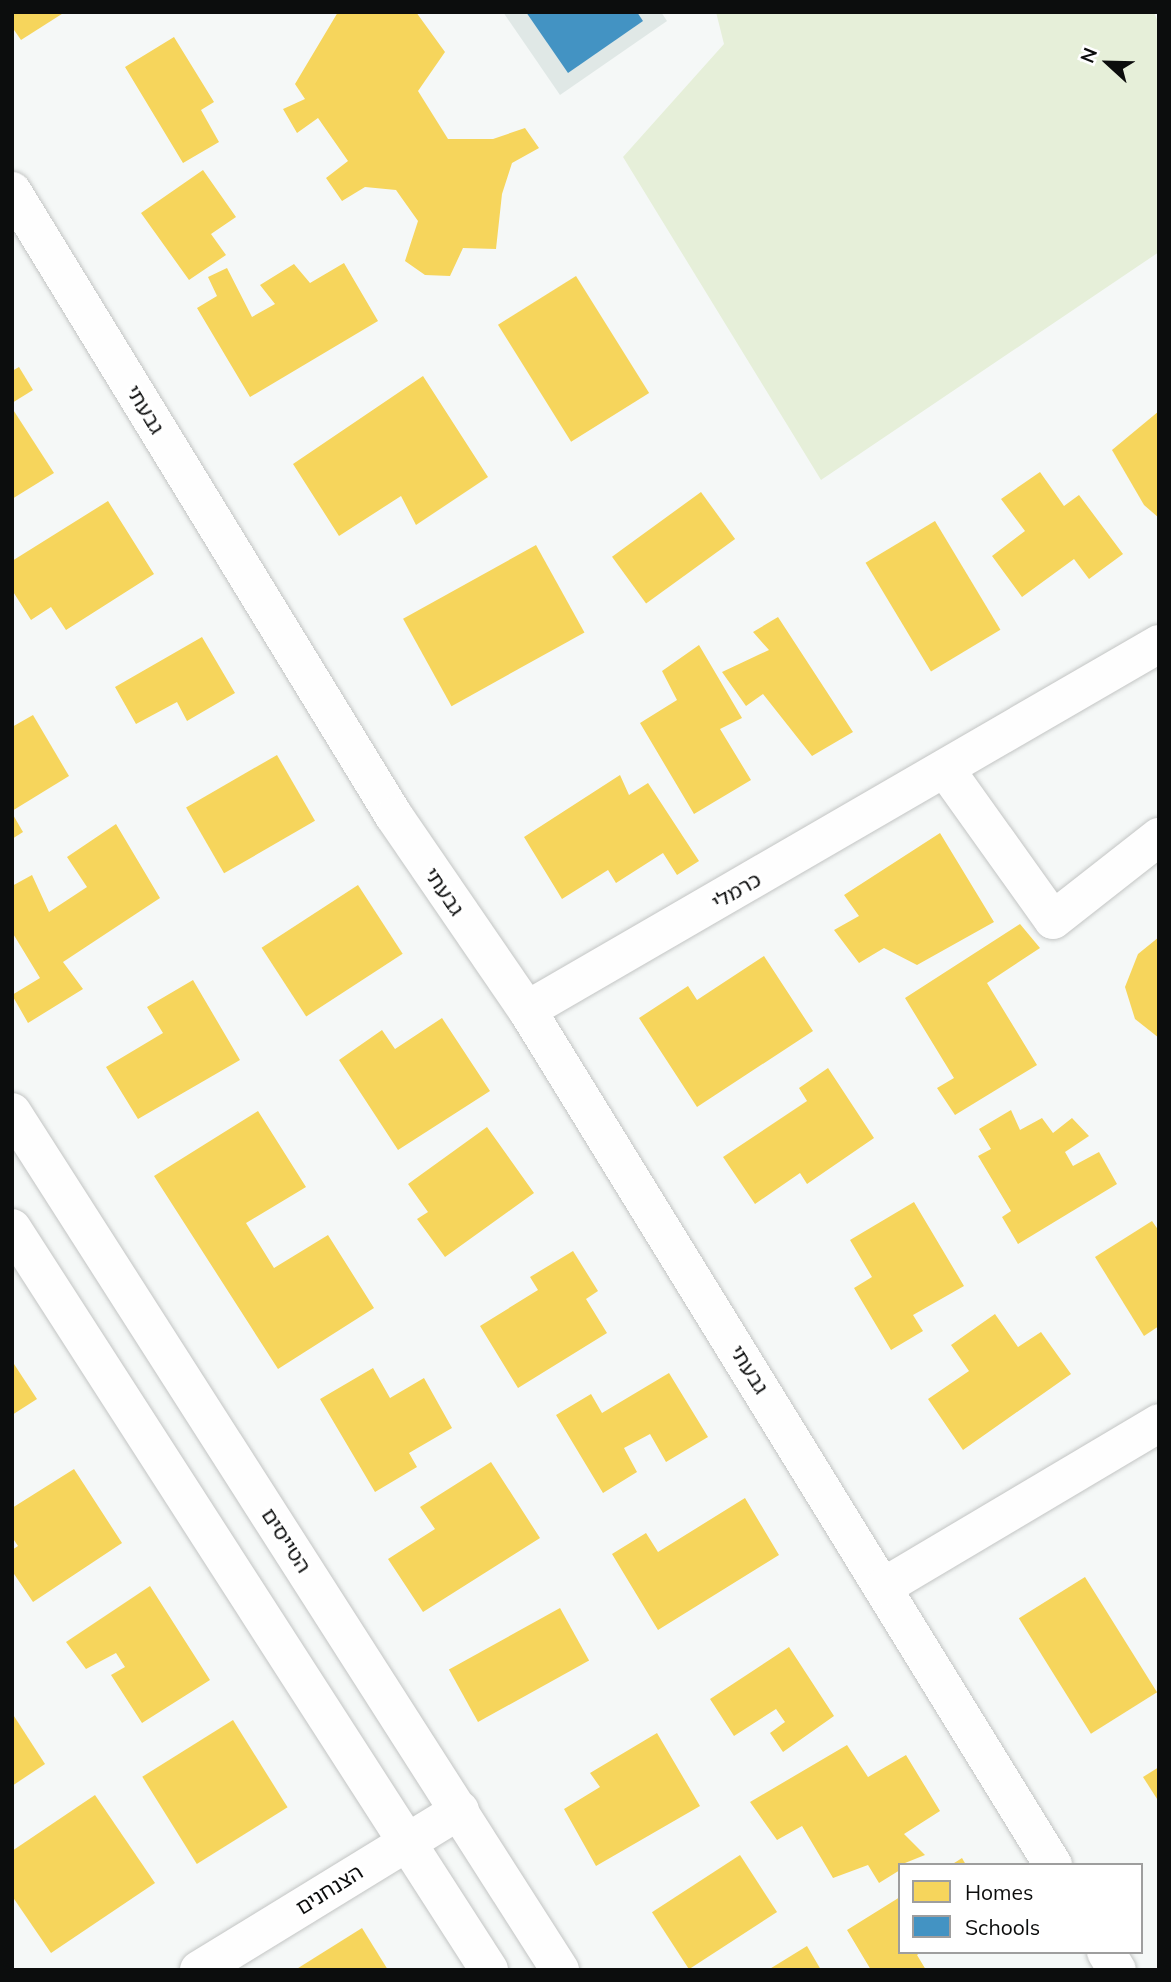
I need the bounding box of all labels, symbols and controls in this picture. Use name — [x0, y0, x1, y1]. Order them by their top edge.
north arrow — [1073, 28, 1143, 98]
text: N — [1075, 44, 1102, 66]
street label: גבעתי — [122, 380, 170, 438]
street label: גבעתי — [420, 862, 470, 920]
street label: כרמלי — [707, 866, 765, 914]
street label: גבעתי — [725, 1340, 775, 1398]
street label: הטייסים — [257, 1503, 317, 1577]
street label: הצנחנים — [291, 1859, 367, 1919]
legend — [898, 1863, 1143, 1954]
text: Homes — [965, 1879, 1033, 1905]
text: Schools — [965, 1914, 1040, 1940]

